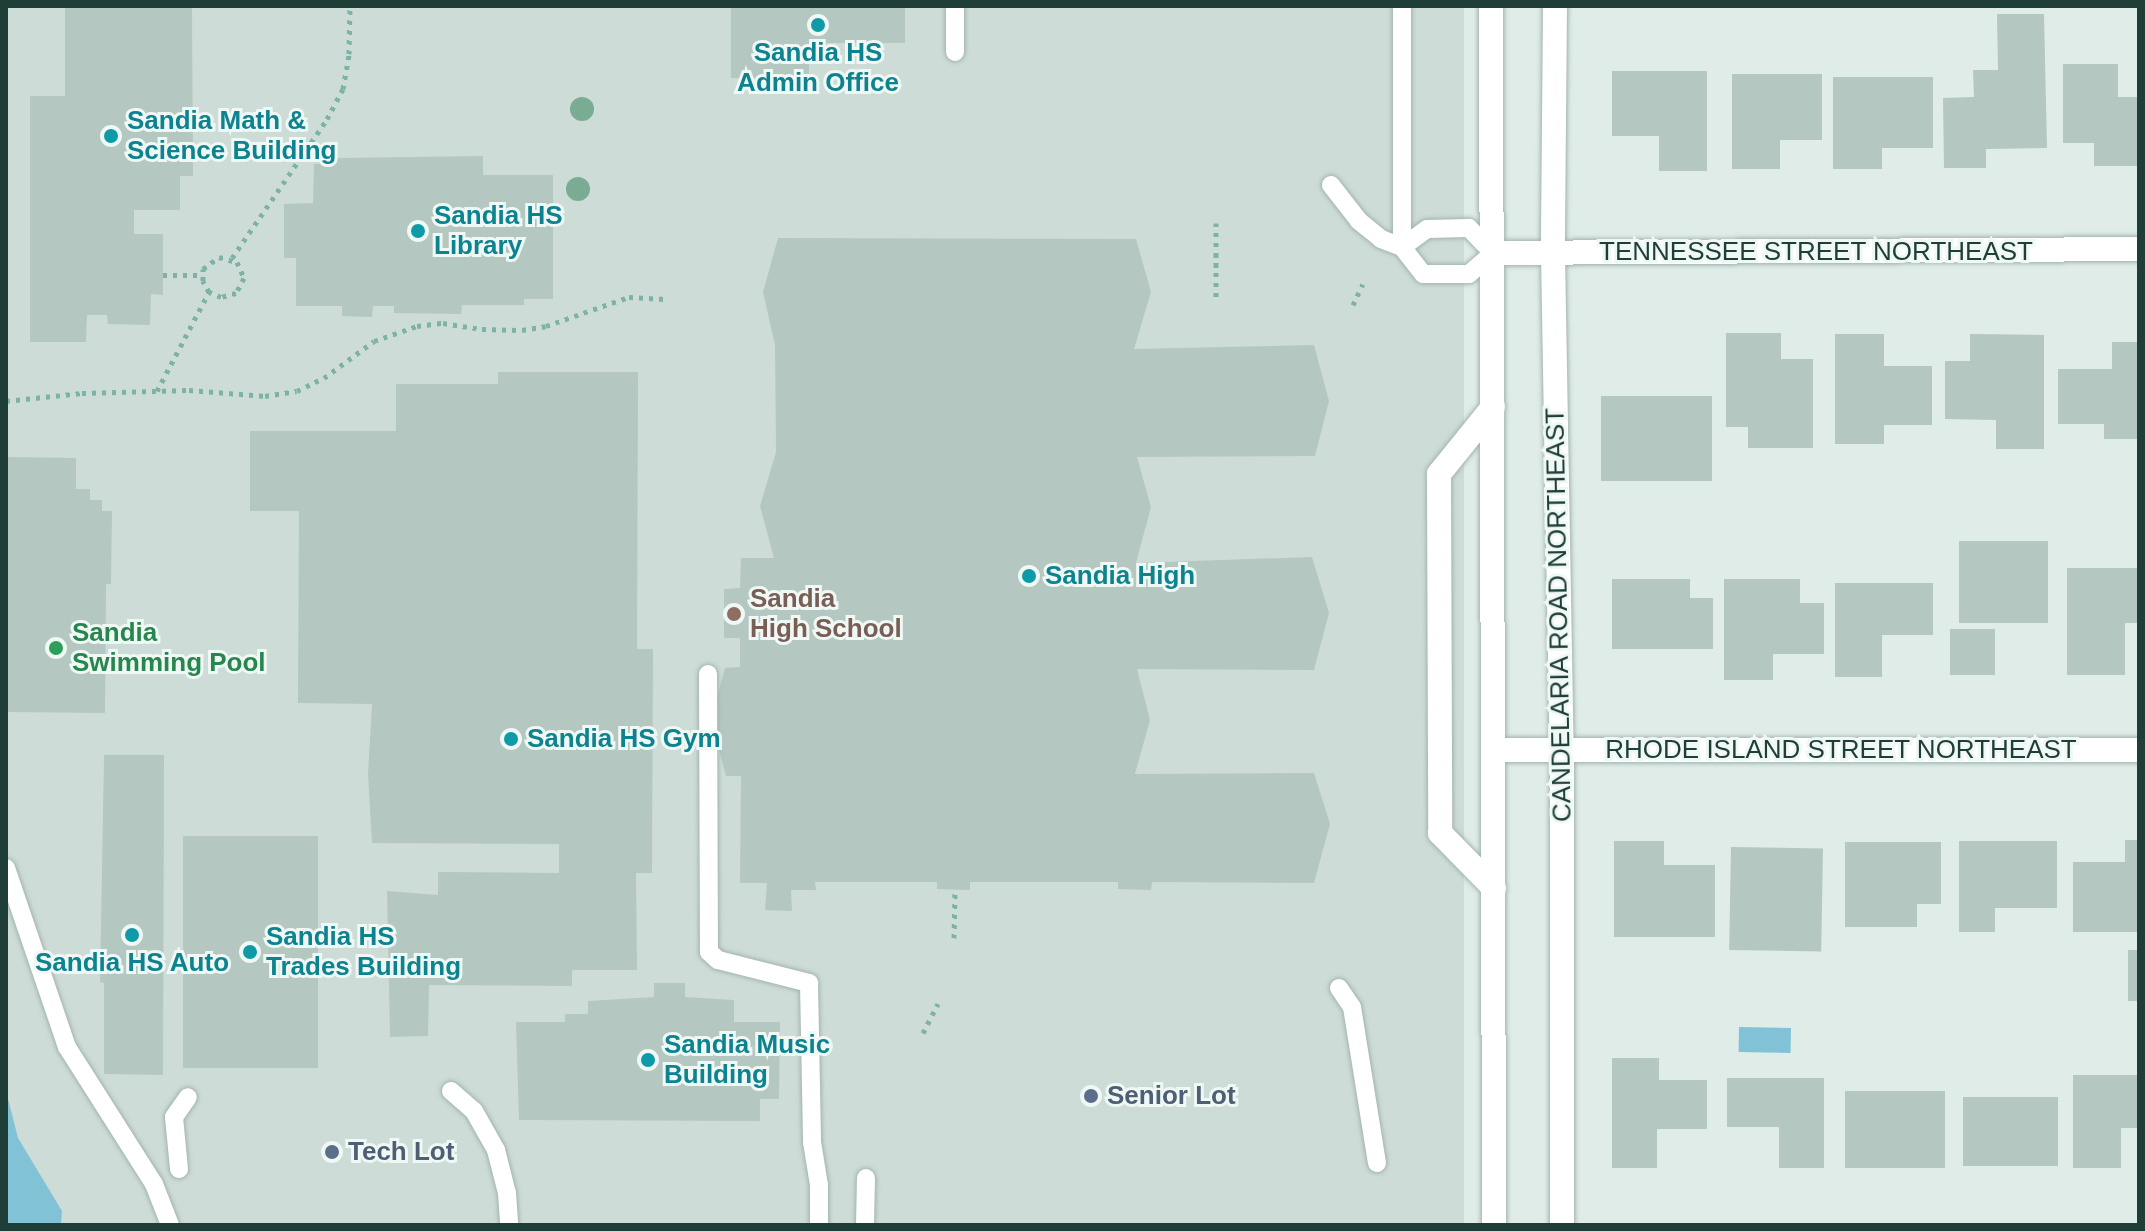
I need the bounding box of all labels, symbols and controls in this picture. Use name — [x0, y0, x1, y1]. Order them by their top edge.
marker: Sandia HS Admin Office — [809, 16, 827, 34]
place label: Sandia HS Admin Office — [737, 37, 899, 98]
place label: Sandia Math & Science Building — [127, 105, 336, 166]
marker: Sandia Math & Science Building — [102, 127, 120, 145]
place label: Sandia HS Library — [434, 200, 563, 262]
marker: Sandia HS Library — [409, 222, 427, 240]
street label: TENNESSEE STREET NORTHEAST — [1599, 236, 2033, 268]
street label: CANDELARIA ROAD NORTHEAST — [1540, 407, 1578, 823]
place label: Sandia High — [1045, 560, 1195, 592]
marker: Sandia High — [1020, 567, 1038, 585]
place label: Sandia High School — [750, 583, 902, 644]
marker: Sandia High School — [725, 605, 743, 623]
place label: Sandia Swimming Pool — [72, 617, 266, 678]
marker: Sandia Swimming Pool — [47, 639, 65, 657]
place label: Sandia HS Gym — [527, 723, 721, 755]
marker: Sandia HS Gym — [502, 730, 520, 748]
street label: RHODE ISLAND STREET NORTHEAST — [1605, 734, 2077, 766]
place label: Sandia HS Trades Building — [266, 921, 461, 982]
marker: Sandia HS Auto — [123, 926, 141, 944]
marker: Sandia HS Trades Building — [241, 943, 259, 961]
place label: Sandia HS Auto — [34, 947, 230, 979]
place label: Sandia Music Building — [664, 1029, 830, 1090]
marker: Sandia Music Building — [639, 1051, 657, 1069]
place label: Senior Lot — [1107, 1080, 1236, 1112]
marker: Senior Lot — [1082, 1087, 1100, 1105]
place label: Tech Lot — [348, 1136, 454, 1168]
marker: Tech Lot — [323, 1143, 341, 1161]

